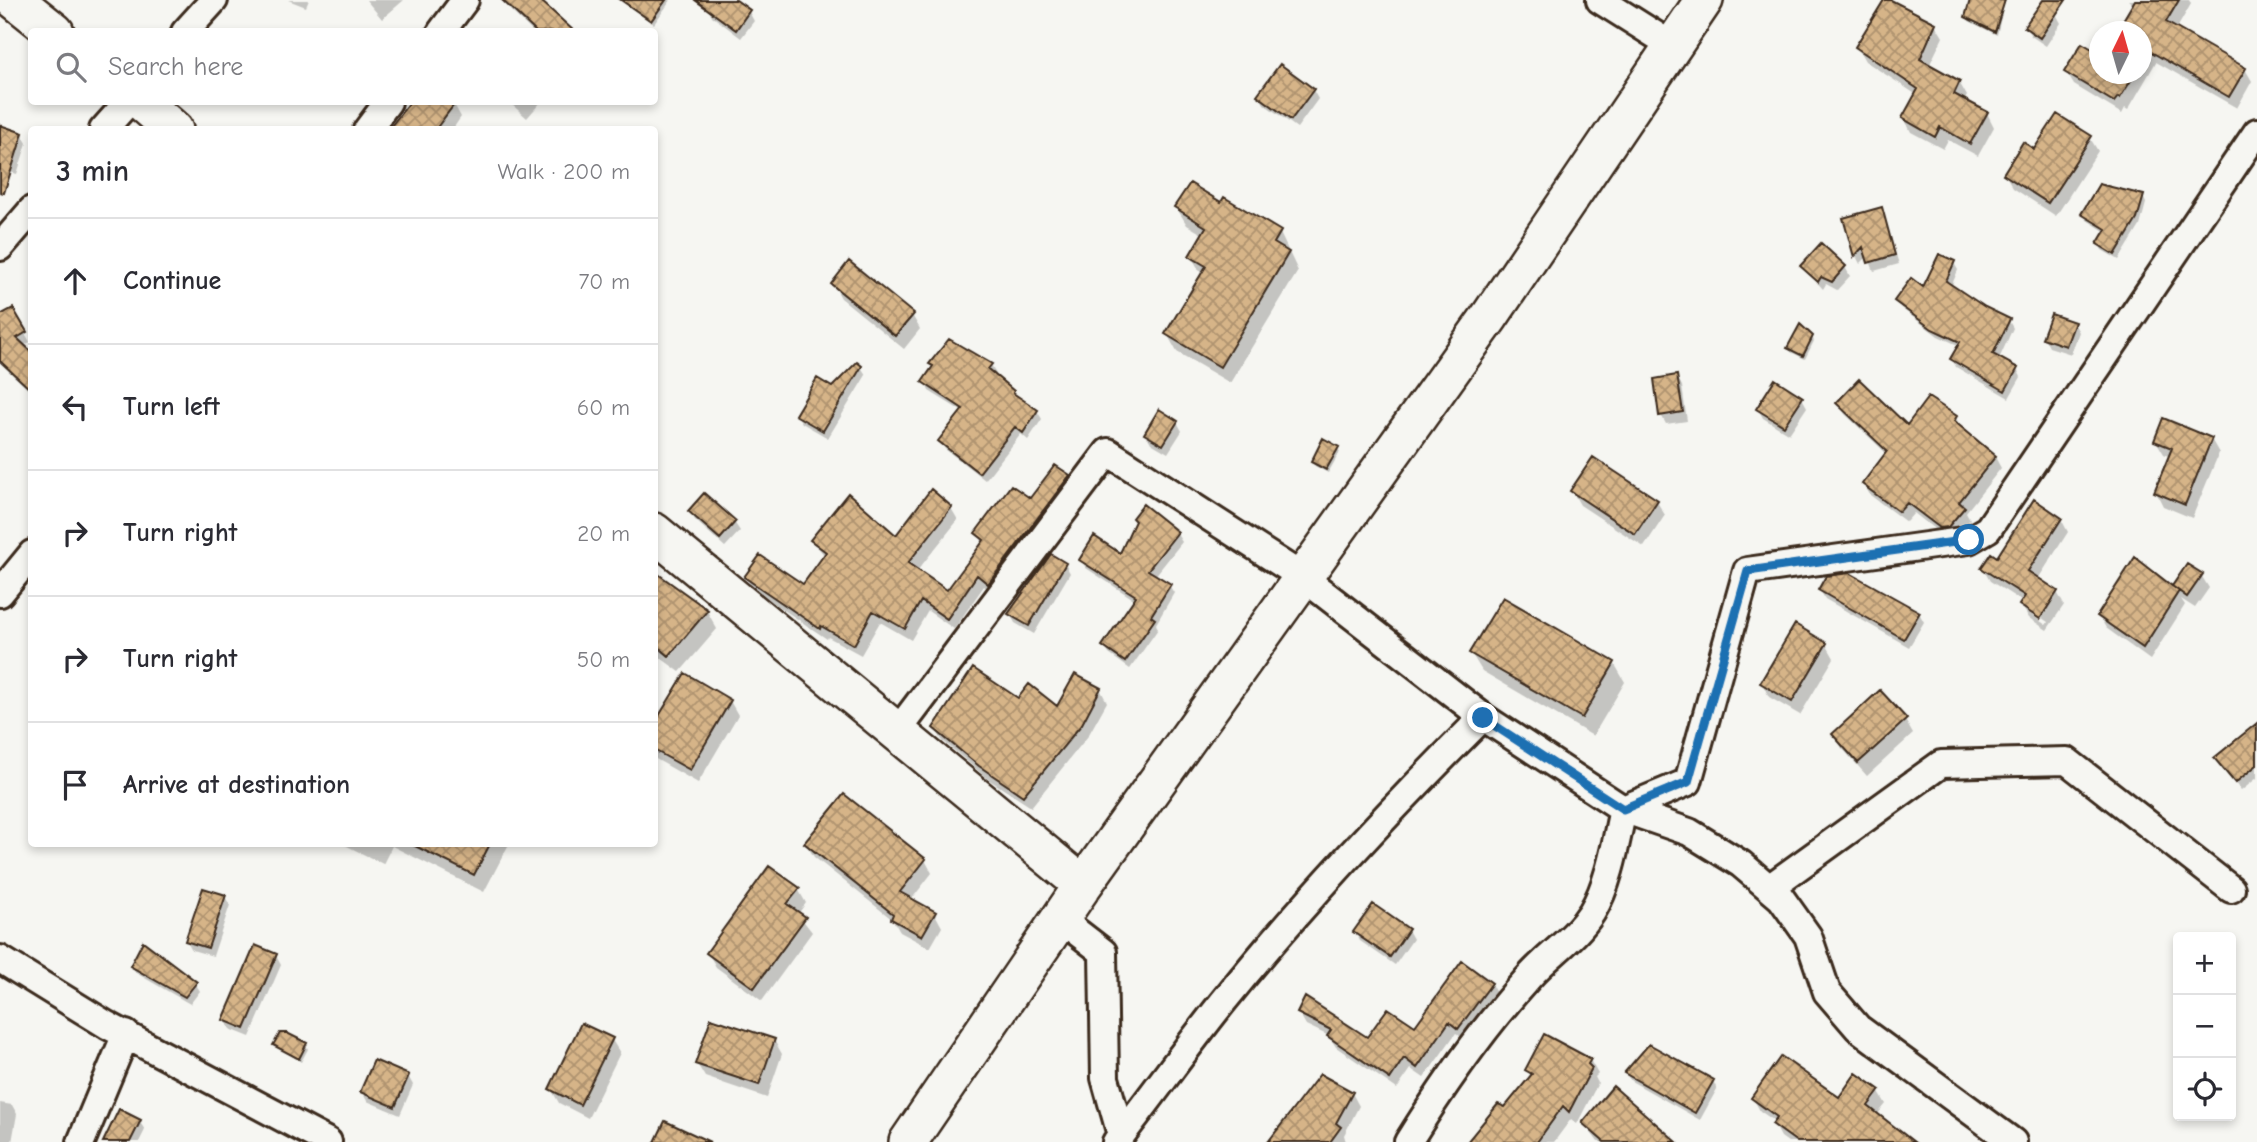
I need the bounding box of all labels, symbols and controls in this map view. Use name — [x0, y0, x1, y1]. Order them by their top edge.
north arrow — [2089, 21, 2152, 84]
search box — [28, 28, 658, 105]
icon: search — [52, 48, 90, 86]
text: Search here — [108, 52, 243, 82]
text: 3 min — [56, 154, 129, 189]
text: Walk · 200 m — [497, 158, 630, 185]
icon: ahead — [56, 262, 94, 300]
text: Continue — [123, 266, 221, 296]
text: 70 m — [578, 268, 630, 295]
icon: left — [56, 388, 94, 426]
text: Turn left — [123, 392, 220, 422]
text: 60 m — [577, 394, 630, 421]
icon: right — [56, 514, 94, 552]
text: Turn right — [123, 518, 237, 548]
text: 20 m — [577, 520, 630, 547]
route start — [1953, 524, 1984, 555]
icon: right — [56, 640, 94, 678]
text: Turn right — [123, 644, 237, 674]
text: 50 m — [577, 646, 630, 673]
route end — [1467, 702, 1498, 733]
icon: arrive — [56, 766, 94, 804]
text: Arrive at destination — [123, 770, 350, 800]
map controls — [2173, 932, 2236, 1121]
button: + — [2173, 932, 2236, 995]
button: − — [2173, 995, 2236, 1058]
button: locate — [2173, 1058, 2236, 1121]

